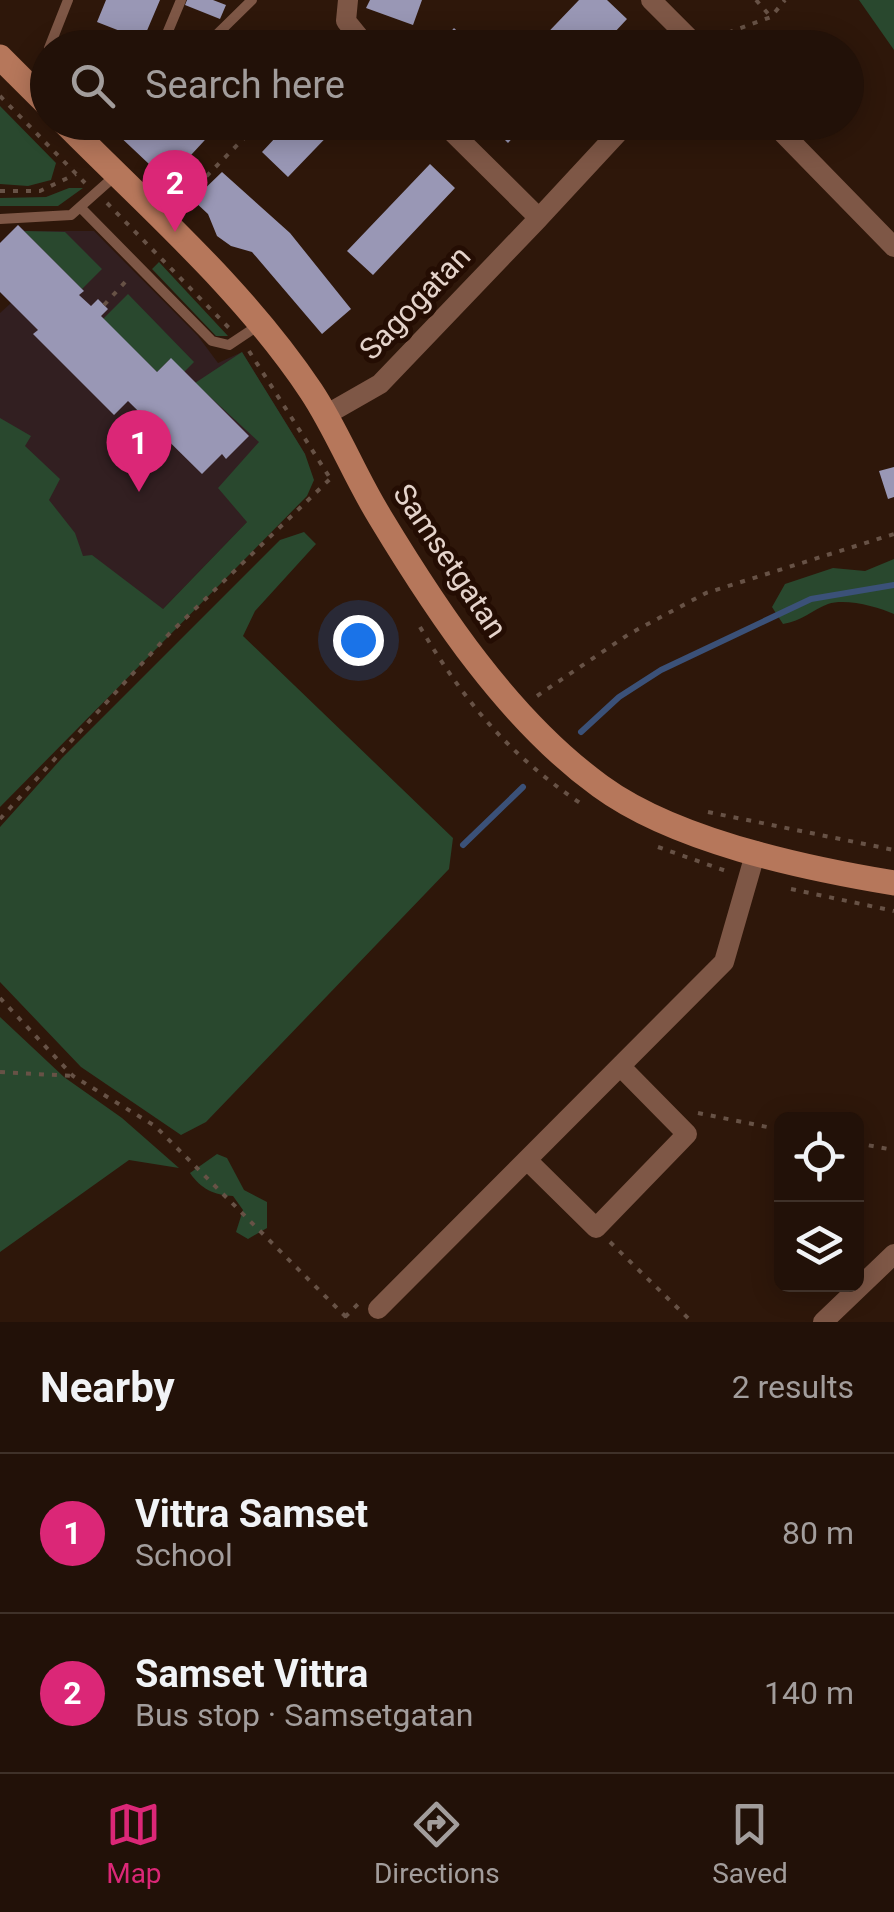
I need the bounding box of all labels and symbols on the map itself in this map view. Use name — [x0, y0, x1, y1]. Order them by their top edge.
pin: 2 — [142, 150, 208, 232]
street label: Sagogatan — [352, 239, 477, 367]
pin: 1 — [106, 410, 172, 492]
street label: Samsetgatan — [386, 477, 515, 644]
your location — [333, 615, 384, 666]

